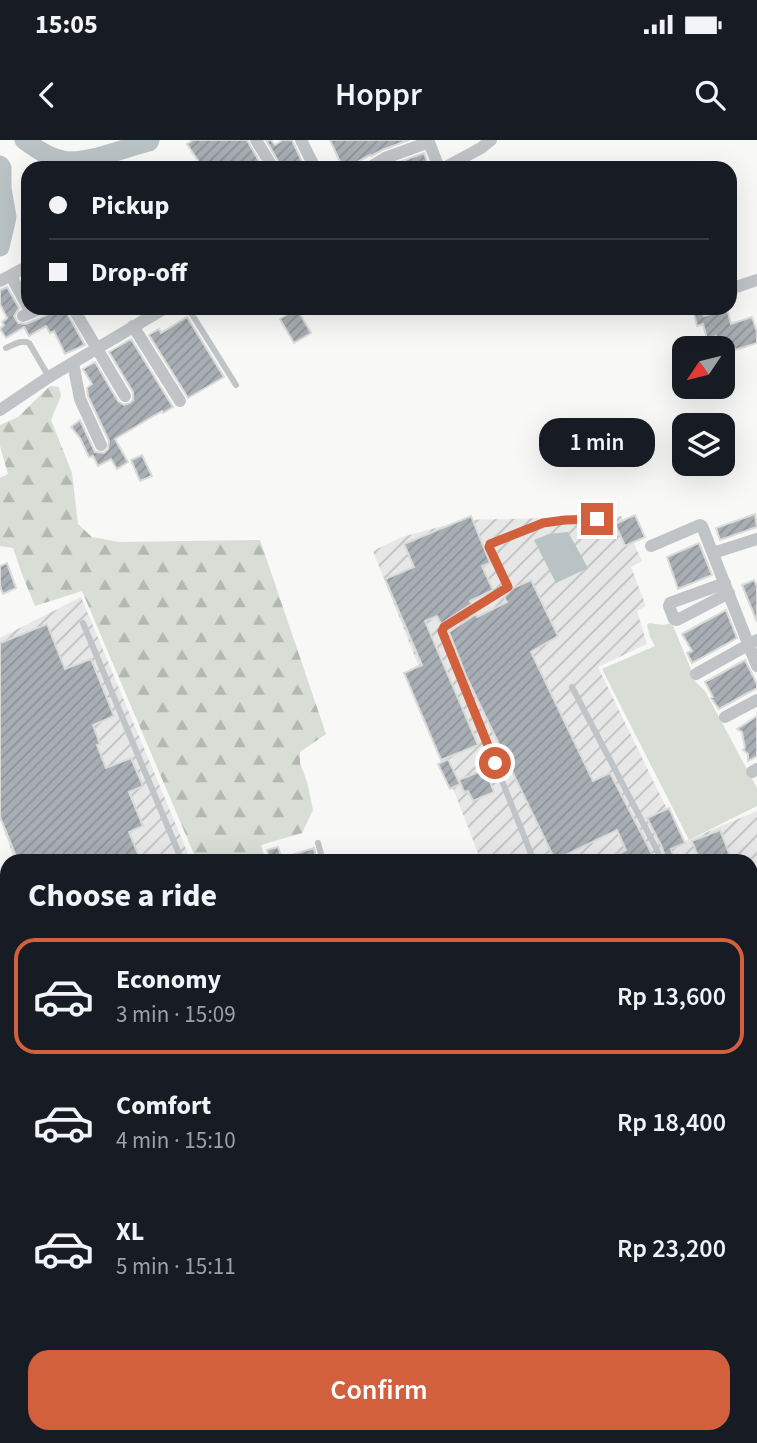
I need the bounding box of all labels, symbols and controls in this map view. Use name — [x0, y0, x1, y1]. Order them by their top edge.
text: 15:05 — [35, 6, 98, 43]
text: Hoppr — [335, 72, 422, 118]
icon: back — [28, 76, 66, 114]
icon: search — [691, 76, 729, 114]
text: Pickup — [91, 187, 169, 224]
text: Drop-off — [91, 254, 187, 291]
north arrow — [672, 336, 735, 399]
map controls — [672, 336, 735, 476]
button: layers — [672, 413, 735, 476]
callout: 1 min — [539, 418, 655, 466]
text: 1 min — [570, 426, 624, 459]
route end — [581, 503, 613, 535]
route start — [479, 747, 511, 779]
text: Choose a ride — [28, 873, 217, 919]
text: Economy — [116, 961, 221, 998]
icon: car — [32, 965, 95, 1028]
text: Rp 13,600 — [617, 978, 726, 1015]
text: 3 min · 15:09 — [116, 998, 236, 1031]
text: Comfort — [116, 1087, 211, 1124]
icon: car — [32, 1091, 95, 1154]
text: Rp 18,400 — [617, 1104, 726, 1141]
text: 4 min · 15:10 — [116, 1124, 236, 1157]
text: XL — [116, 1213, 144, 1250]
icon: car — [32, 1217, 95, 1280]
text: Rp 23,200 — [617, 1230, 726, 1267]
text: 5 min · 15:11 — [116, 1250, 236, 1283]
button: Confirm — [28, 1350, 730, 1430]

